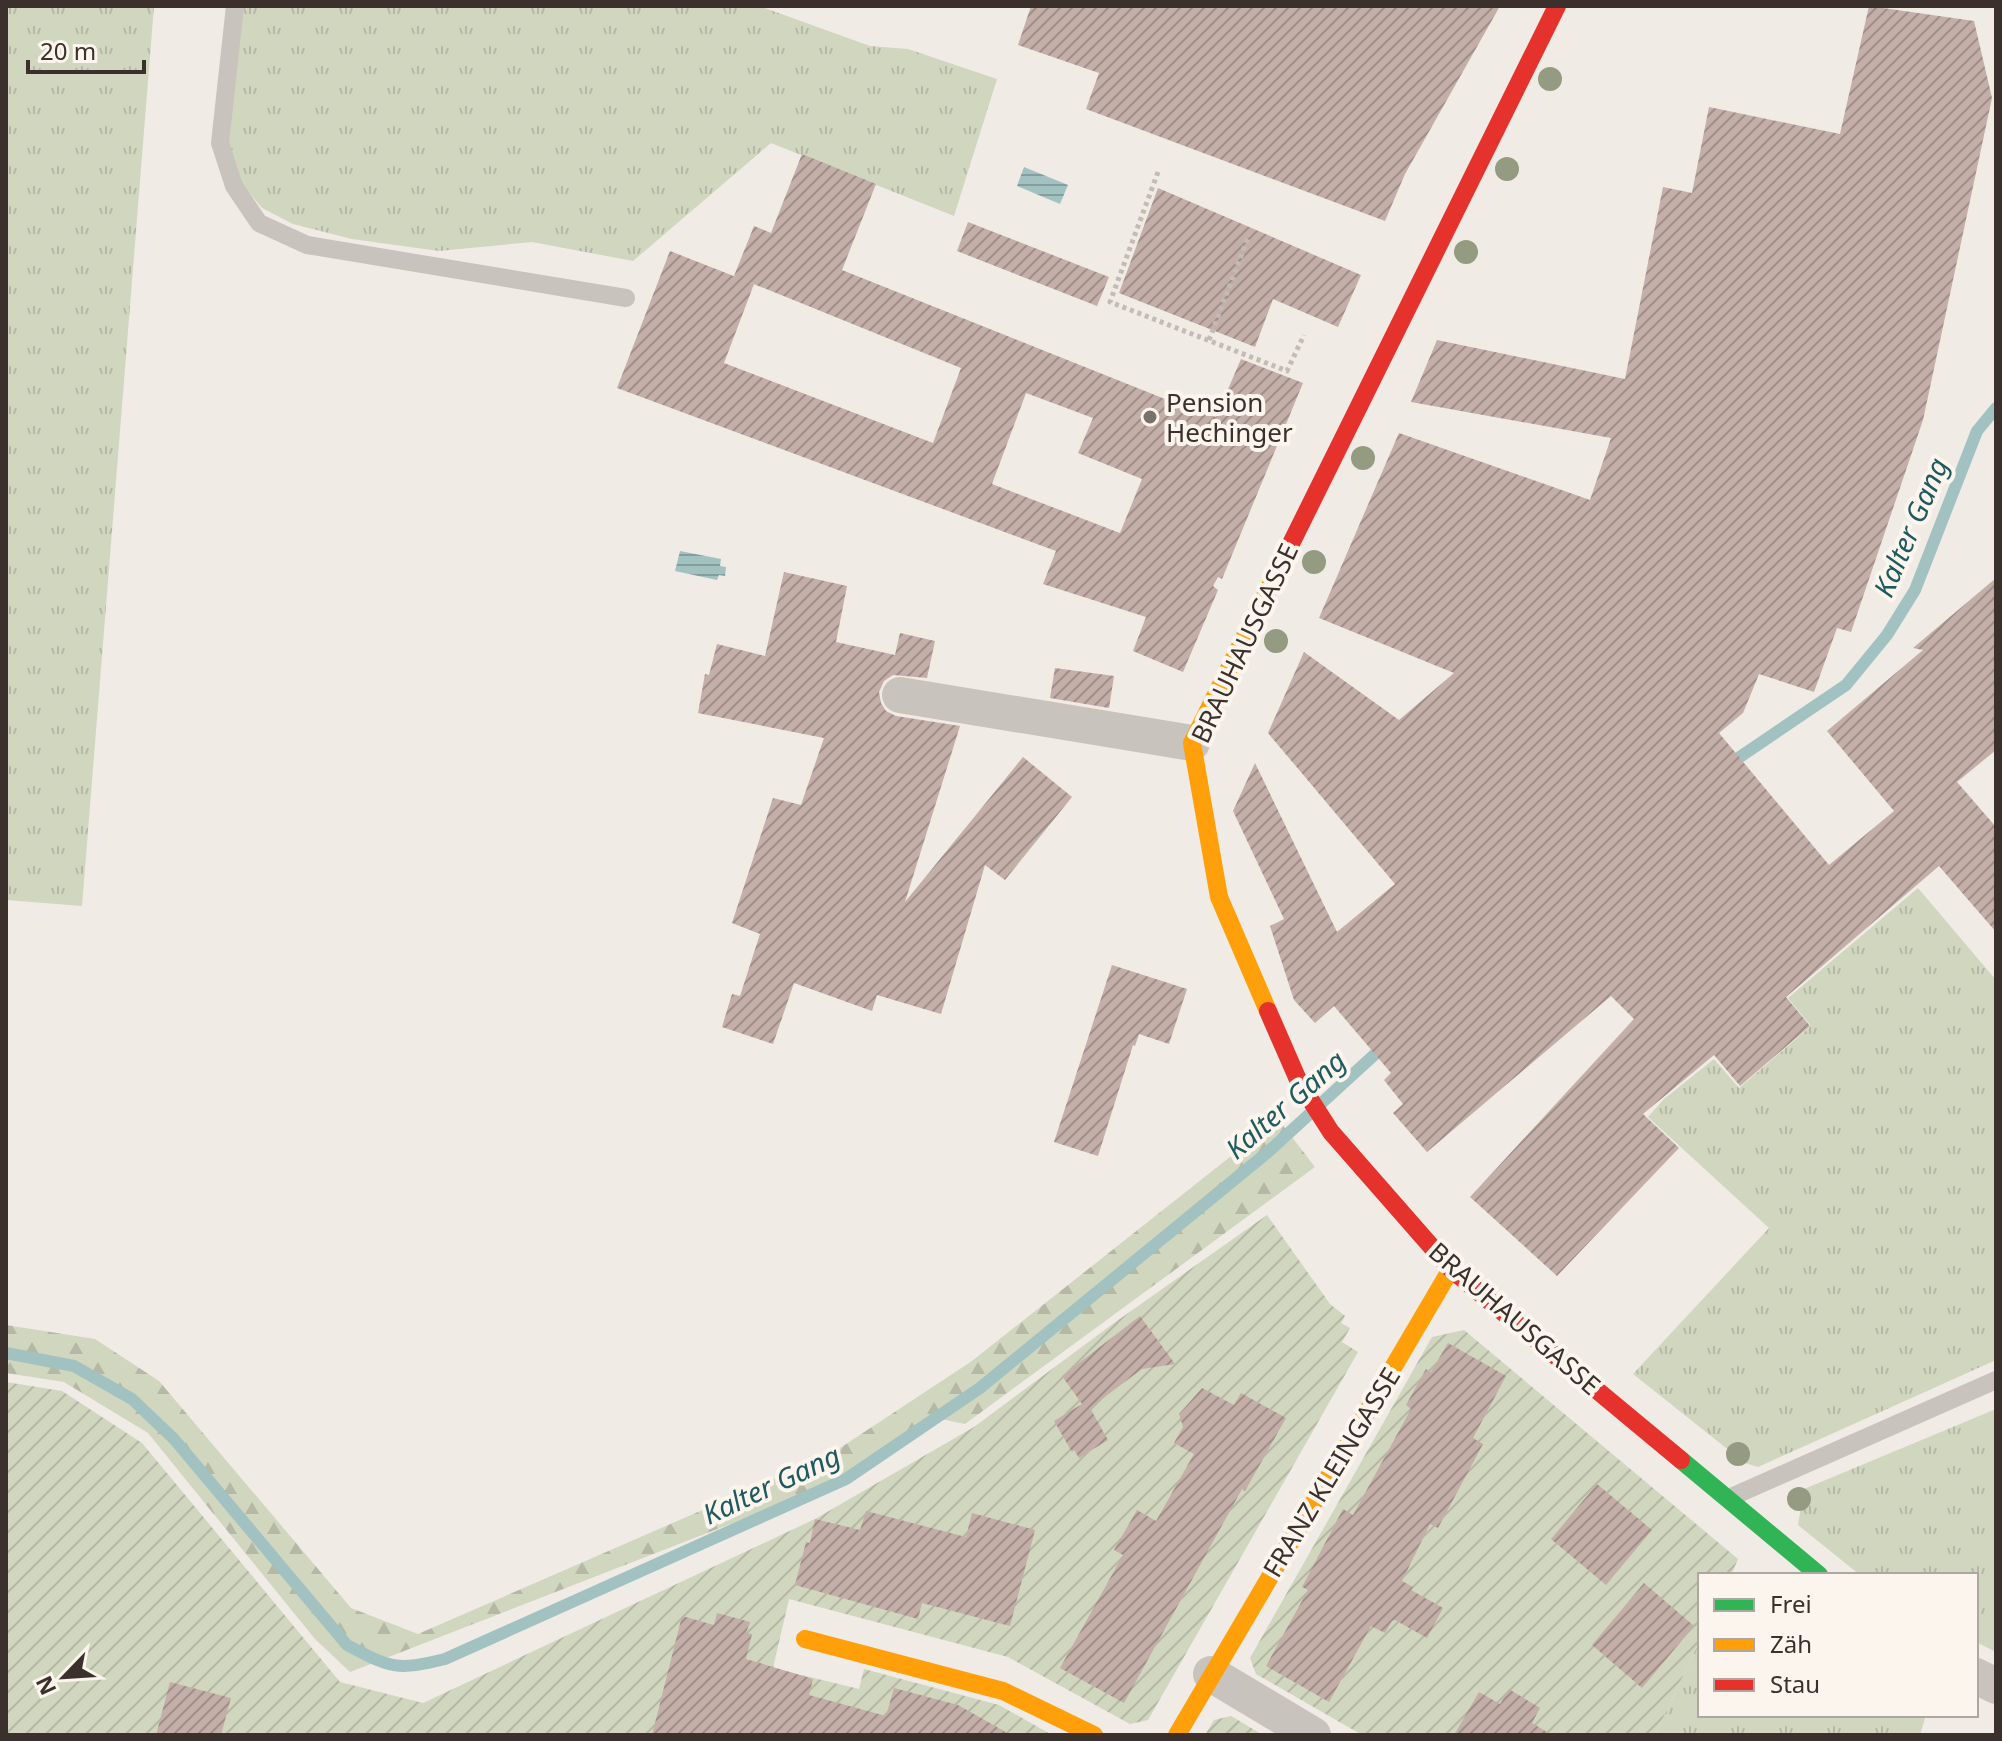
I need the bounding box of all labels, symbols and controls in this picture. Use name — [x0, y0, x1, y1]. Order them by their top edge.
scale bar — [28, 24, 144, 74]
text: 20 m — [40, 34, 96, 67]
place label: Pension Hechinger — [1166, 384, 1293, 450]
marker: Pension Hechinger — [1141, 408, 1159, 426]
water label: Kalter Gang — [1864, 452, 1956, 602]
street label: BRAUHAUSGASSE — [1182, 537, 1306, 749]
water label: Kalter Gang — [1217, 1041, 1353, 1167]
street label: BRAUHAUSGASSE — [1422, 1233, 1608, 1403]
street label: FRANZ KLEINGASSE — [1254, 1360, 1408, 1584]
water label: Kalter Gang — [696, 1436, 846, 1532]
legend — [1698, 1573, 1978, 1717]
text: Frei — [1770, 1587, 1812, 1620]
text: Zäh — [1770, 1627, 1812, 1660]
north arrow — [24, 1637, 104, 1717]
text: Stau — [1770, 1667, 1820, 1700]
text: N — [28, 1671, 62, 1700]

